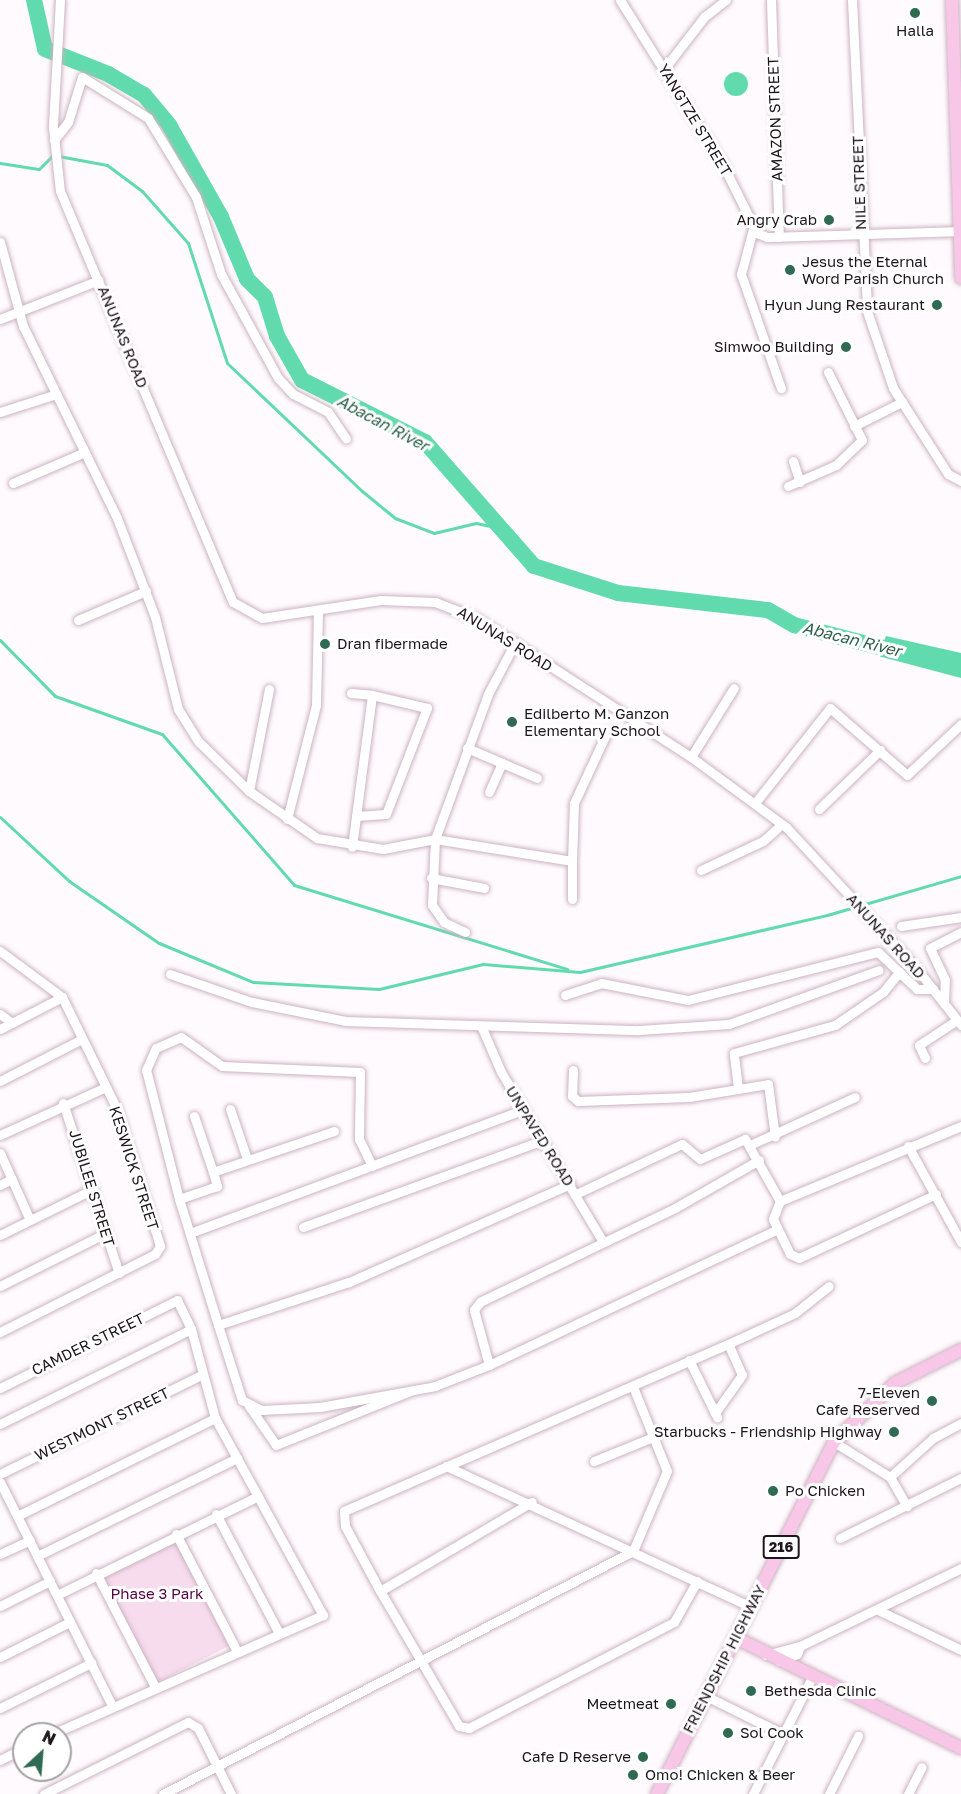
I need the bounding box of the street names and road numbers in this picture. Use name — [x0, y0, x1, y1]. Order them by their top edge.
street label: AMAZON STREET — [764, 56, 786, 182]
street label: YANGTZE STREET — [654, 61, 736, 179]
street label: NILE STREET — [848, 136, 870, 230]
street label: ANUNAS ROAD — [94, 283, 152, 391]
street label: ANUNAS ROAD — [454, 603, 556, 675]
street label: ANUNAS ROAD — [843, 890, 929, 982]
street label: UNPAVED ROAD — [502, 1083, 578, 1189]
street label: KESWICK STREET — [105, 1104, 163, 1232]
street label: JUBILEE STREET — [66, 1127, 118, 1249]
street label: CAMDER STREET — [29, 1309, 147, 1379]
street label: WESTMONT STREET — [32, 1384, 172, 1464]
road number: 216 — [762, 1536, 800, 1558]
street label: FRIENDSHIP HIGHWAY — [679, 1582, 769, 1736]

